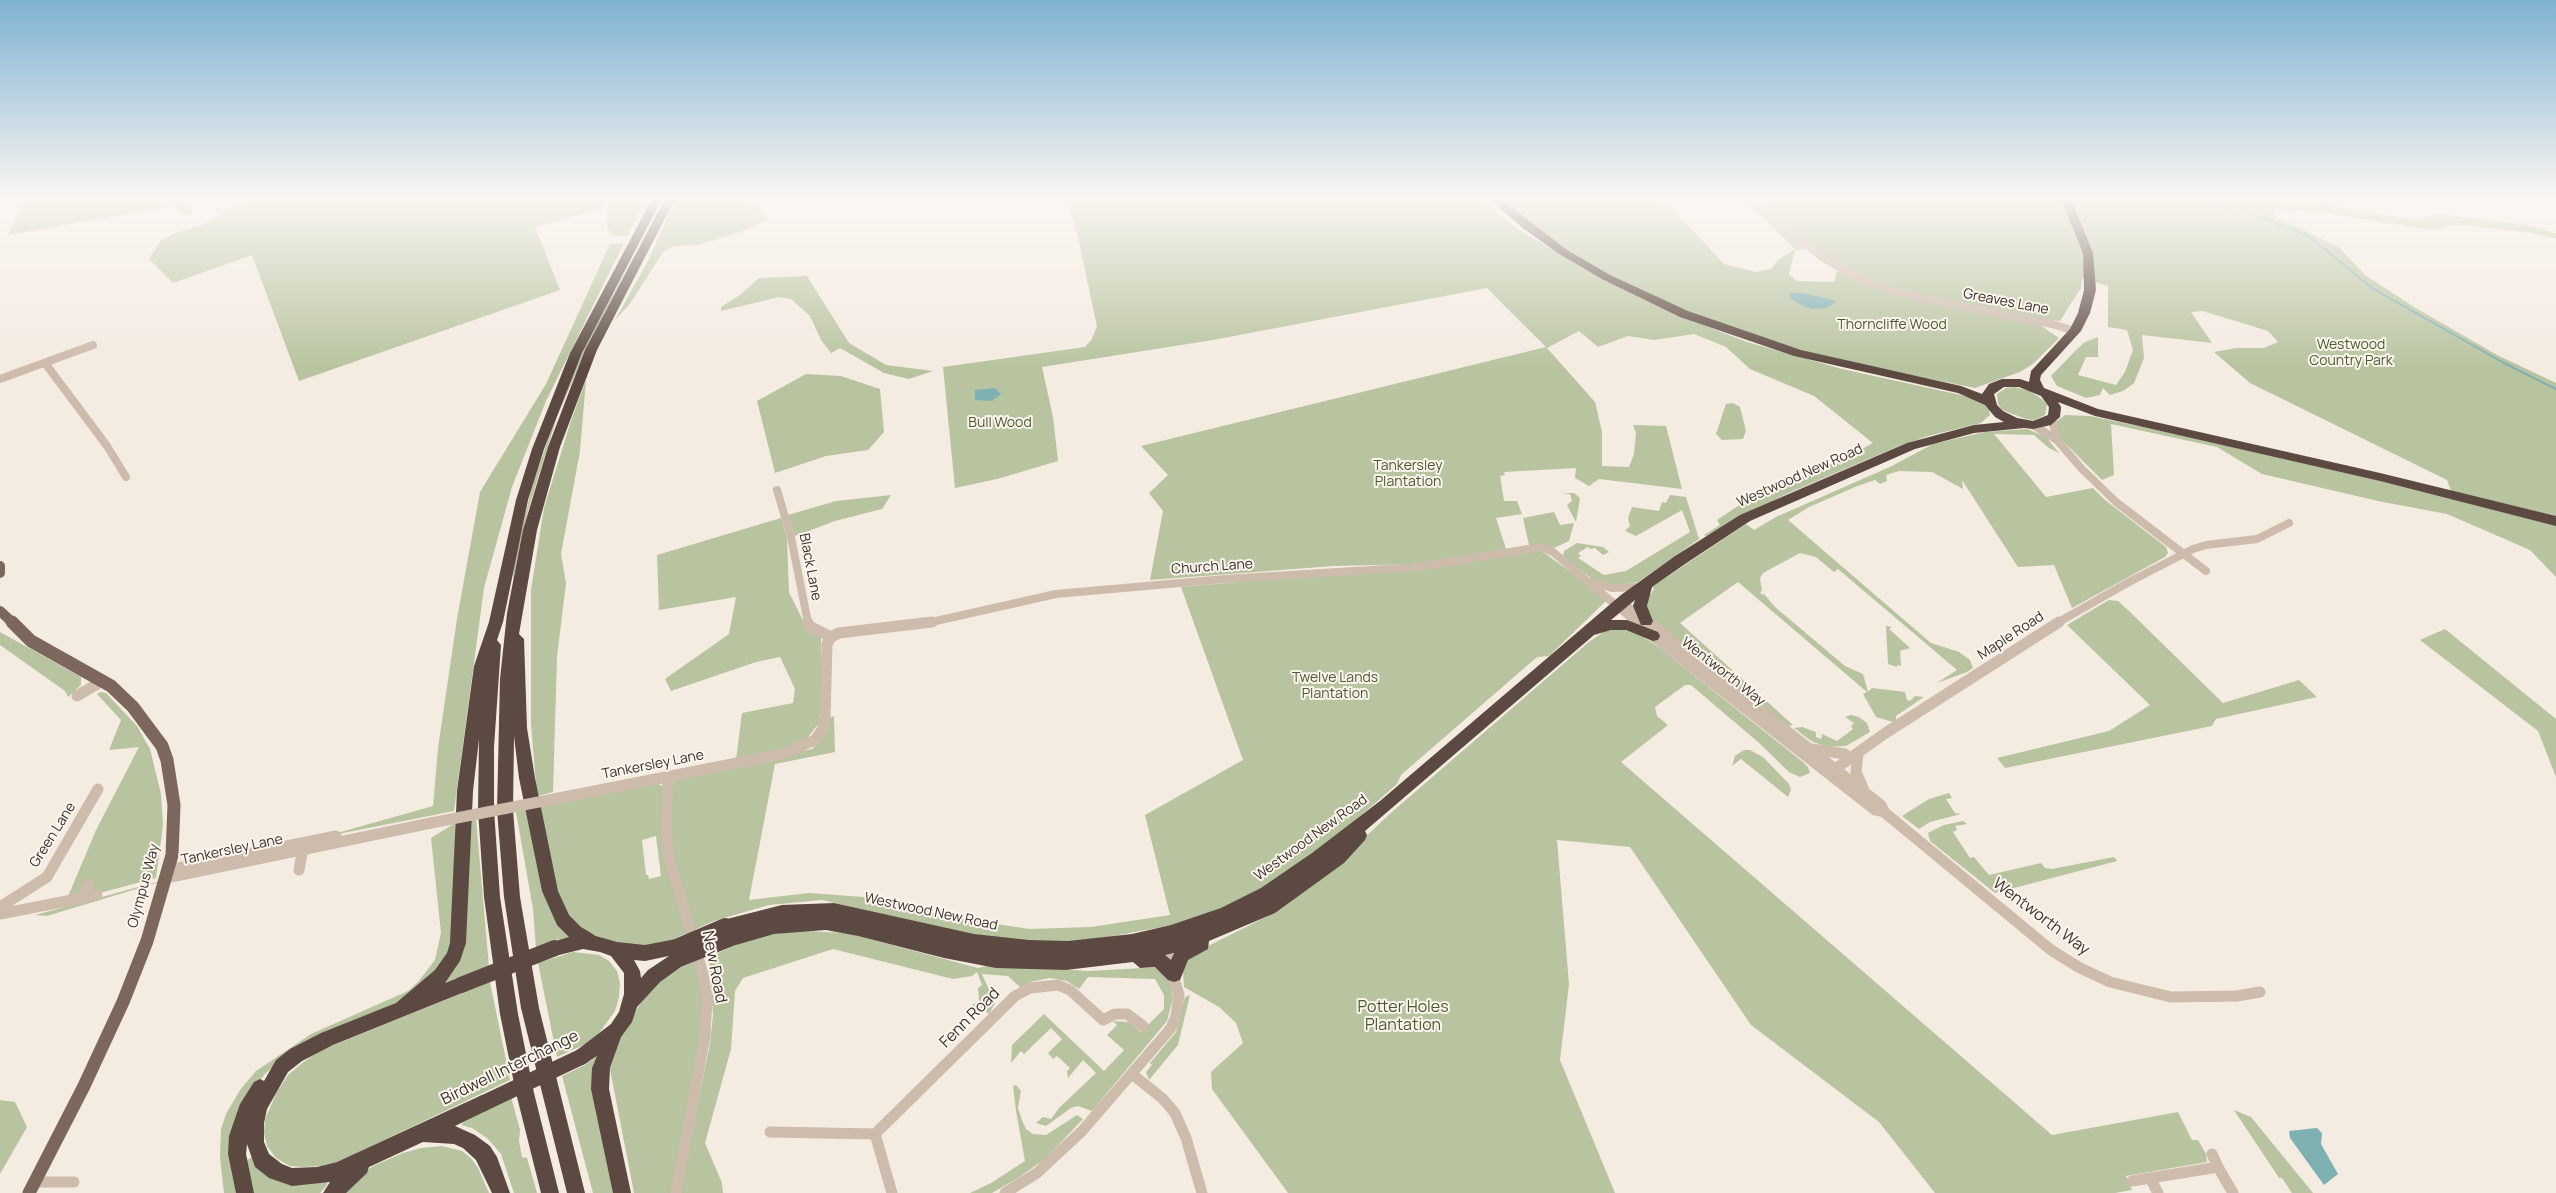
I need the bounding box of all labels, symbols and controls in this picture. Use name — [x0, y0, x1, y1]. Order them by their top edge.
street label: Greaves Lane — [1962, 285, 2050, 319]
park label: Thorncliffe Wood — [1837, 317, 1947, 333]
park label: Westwood Country Park — [2309, 337, 2393, 370]
park label: Bull Wood — [968, 415, 1032, 431]
street label: Westwood New Road — [1735, 441, 1865, 511]
park label: Tankersley Plantation — [1373, 458, 1443, 491]
street label: Black Lane — [795, 532, 825, 602]
street label: Church Lane — [1171, 556, 1253, 578]
street label: Maple Road — [1975, 608, 2047, 664]
street label: Wentworth Way — [1678, 634, 1768, 710]
park label: Twelve Lands Plantation — [1292, 670, 1378, 702]
street label: Tankersley Lane — [601, 747, 705, 783]
street label: Westwood New Road — [1251, 791, 1371, 885]
street label: Green Lane — [26, 799, 80, 871]
street label: Tankersley Lane — [180, 831, 284, 869]
street label: Olympus Way — [125, 842, 163, 930]
street label: Wentworth Way — [1989, 874, 2093, 960]
street label: Westwood New Road — [863, 890, 999, 934]
street label: New Road — [698, 929, 730, 1005]
street label: Fenn Road — [936, 984, 1004, 1052]
park label: Potter Holes Plantation — [1357, 998, 1449, 1036]
street label: Birdwell Interchange — [438, 1026, 582, 1110]

